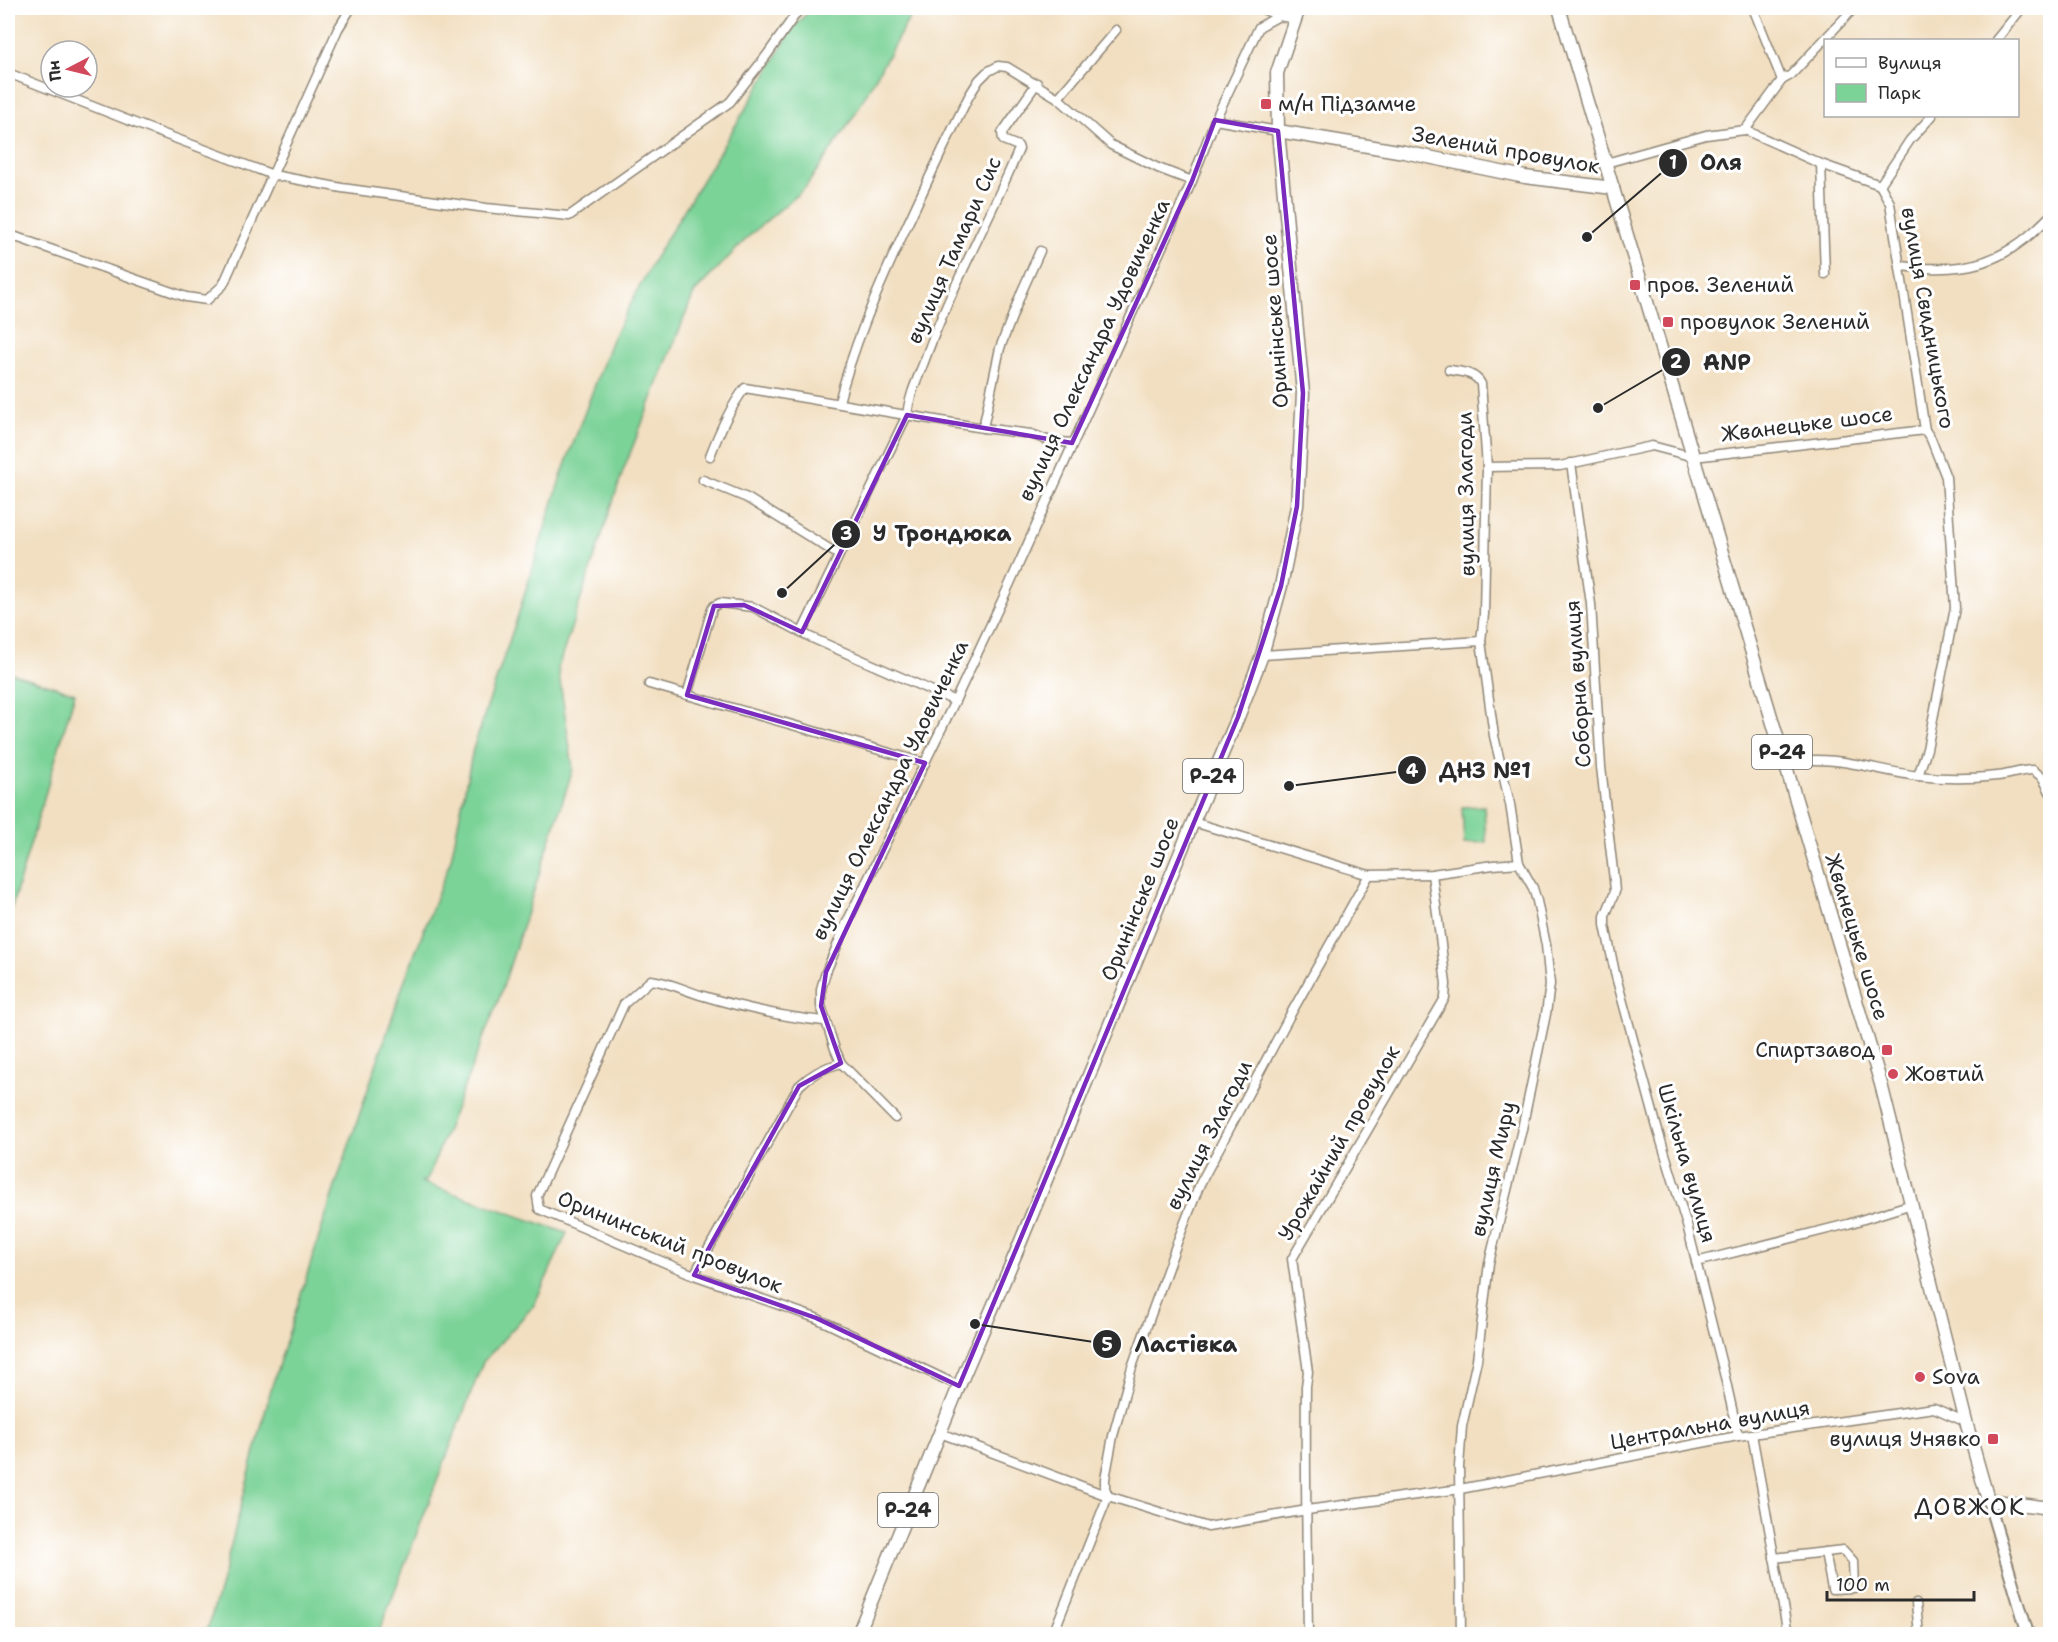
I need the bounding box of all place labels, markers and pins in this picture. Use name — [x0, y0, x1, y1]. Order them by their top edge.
place label: м/н Підзамче — [1278, 90, 1416, 118]
marker: м/н Підзамче — [1259, 97, 1273, 111]
callout: Оля — [1658, 143, 1754, 183]
place label: пров. Зелений — [1647, 271, 1794, 299]
marker: пров. Зелений — [1628, 278, 1642, 292]
place label: провулок Зелений — [1680, 308, 1870, 336]
marker: провулок Зелений — [1661, 315, 1675, 329]
callout: ANP — [1661, 342, 1763, 382]
callout: У Трондюка — [831, 514, 1024, 554]
callout: ДНЗ №1 — [1397, 750, 1543, 790]
place label: Спиртзавод — [1755, 1036, 1875, 1064]
marker: Спиртзавод — [1880, 1043, 1894, 1057]
place label: Жовтий — [1905, 1060, 1984, 1088]
marker: Жовтий — [1886, 1067, 1900, 1081]
callout: Ластівка — [1092, 1324, 1249, 1364]
place label: Sova — [1932, 1363, 1980, 1391]
marker: Sova — [1913, 1370, 1927, 1384]
place label: вулиця Унявко — [1829, 1425, 1981, 1453]
marker: вулиця Унявко — [1986, 1432, 2000, 1446]

